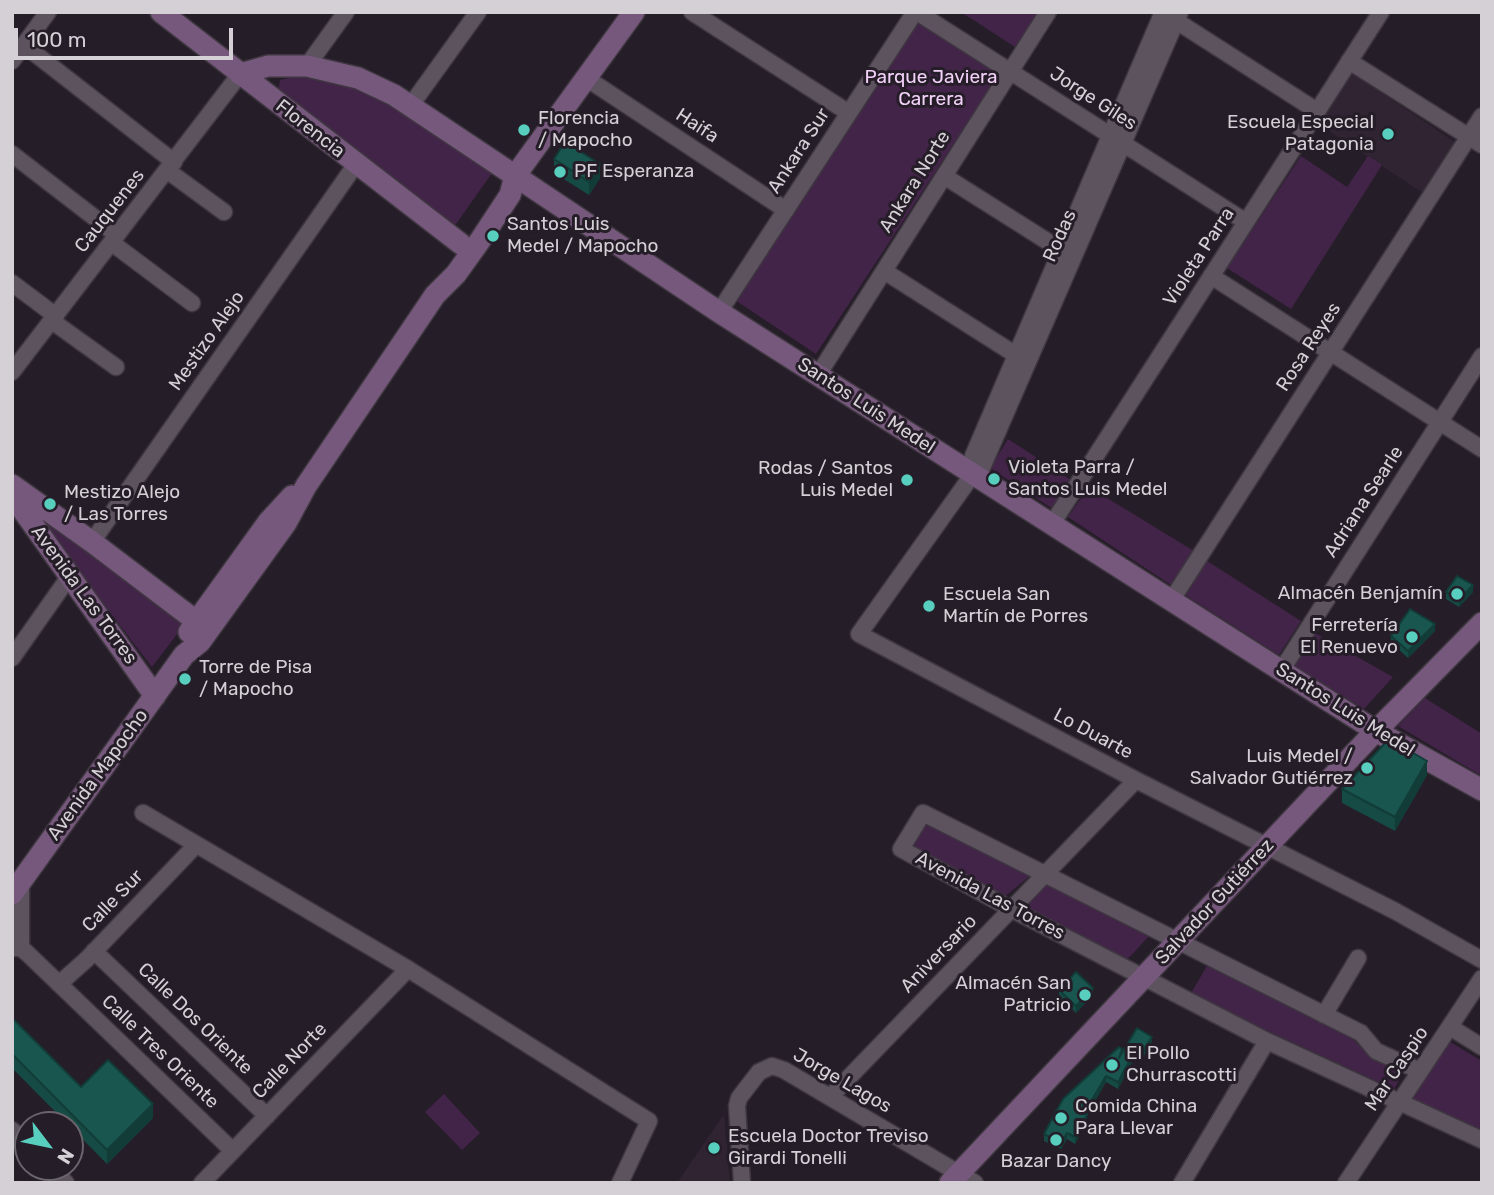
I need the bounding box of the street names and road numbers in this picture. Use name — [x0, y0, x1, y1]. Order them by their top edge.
street label: Jorge Giles — [1045, 62, 1141, 136]
street label: Florencia — [271, 95, 349, 163]
street label: Haifa — [671, 104, 723, 148]
street label: Ankara Sur — [763, 104, 835, 198]
street label: Ankara Norte — [875, 127, 955, 237]
street label: Cauquenes — [70, 165, 150, 257]
street label: Violeta Parra — [1159, 203, 1239, 311]
street label: Rodas — [1038, 206, 1082, 266]
street label: Mestizo Alejo — [164, 287, 250, 395]
street label: Rosa Reyes — [1272, 298, 1346, 396]
street label: Santos Luis Medel — [793, 353, 939, 459]
street label: Adriana Searle — [1319, 442, 1409, 562]
street label: Avenida Las Torres — [26, 521, 142, 669]
street label: Santos Luis Medel — [1271, 658, 1419, 762]
street label: Lo Duarte — [1050, 704, 1136, 764]
street label: Avenida Mapocho — [43, 705, 153, 845]
street label: Salvador Gutiérrez — [1151, 835, 1279, 969]
street label: Avenida Las Torres — [911, 847, 1069, 945]
street label: Calle Sur — [78, 865, 148, 937]
street label: Aniversario — [896, 910, 982, 998]
street label: Calle Dos Oriente — [133, 958, 257, 1080]
street label: Calle Tres Oriente — [97, 990, 223, 1114]
street label: Calle Norte — [248, 1018, 332, 1104]
street label: Mar Caspio — [1360, 1022, 1434, 1116]
street label: Jorge Lagos — [789, 1044, 895, 1118]

